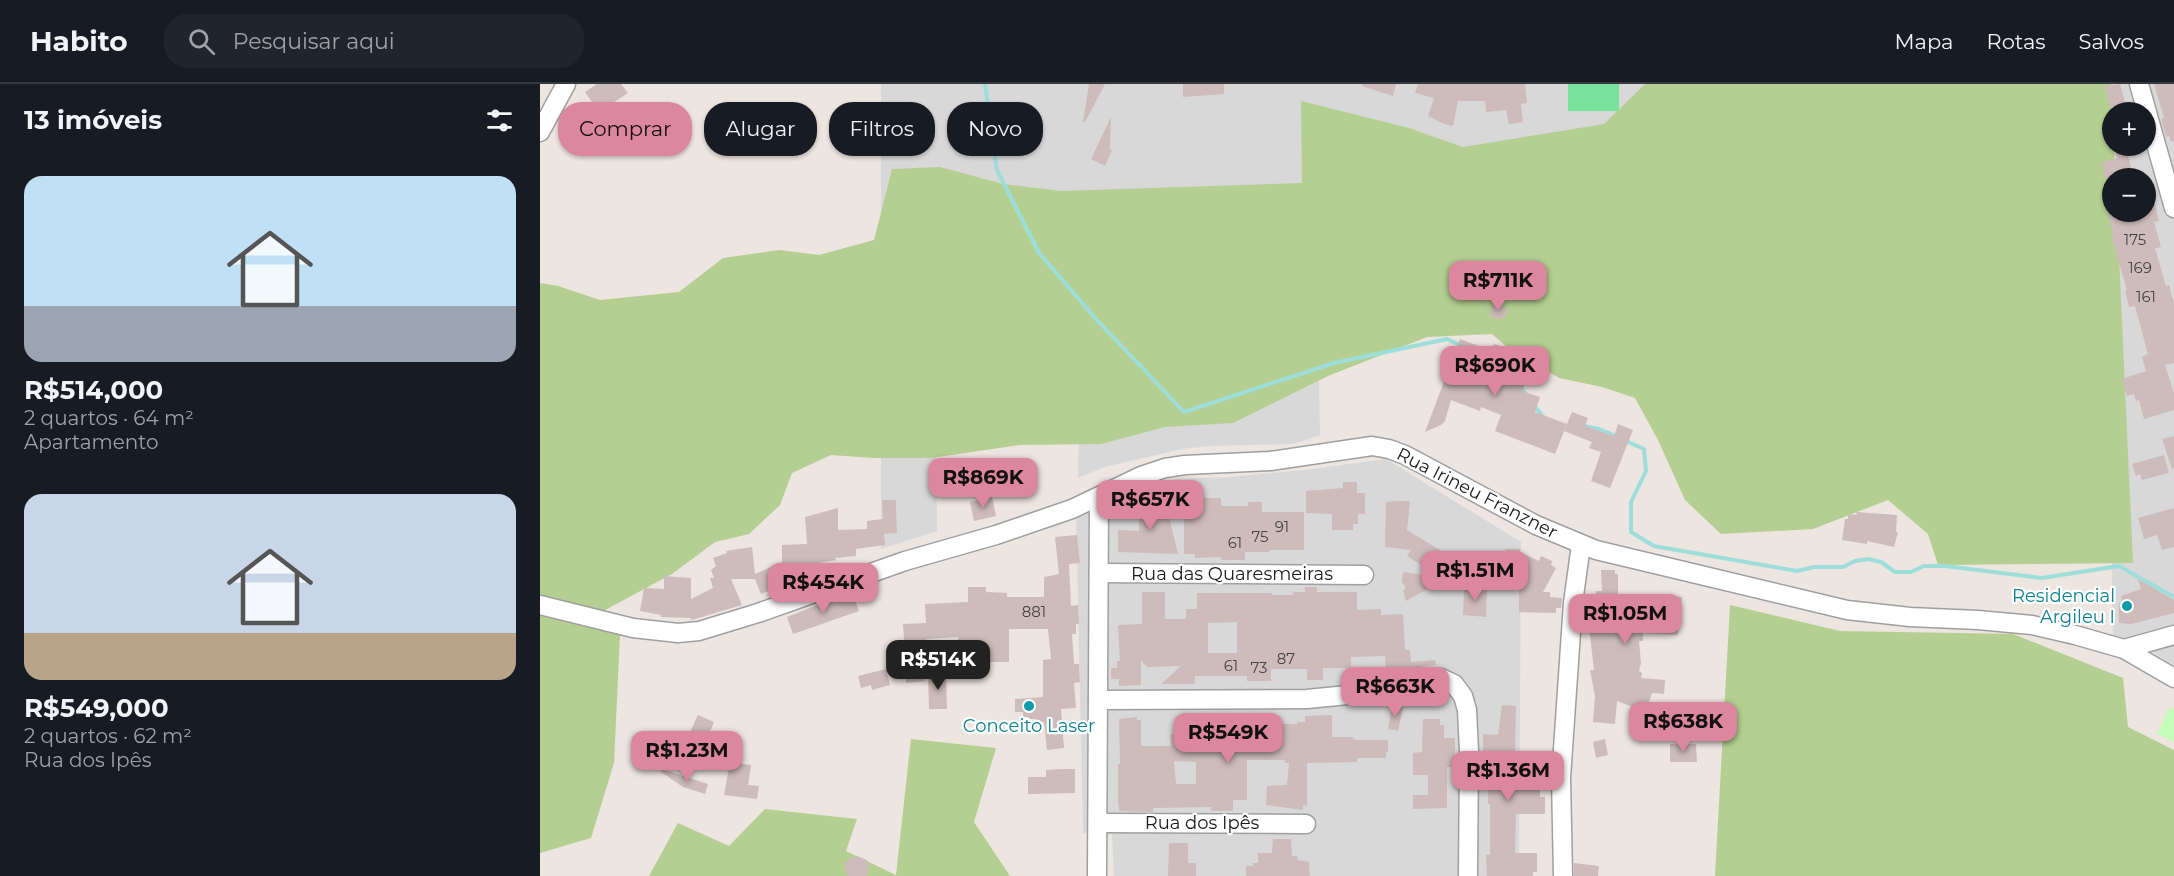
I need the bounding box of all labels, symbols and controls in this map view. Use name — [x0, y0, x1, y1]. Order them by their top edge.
search box — [164, 14, 584, 68]
text: Habito — [30, 24, 128, 58]
icon: search — [185, 25, 218, 58]
text: Pesquisar aqui — [233, 28, 395, 55]
text: Mapa — [1894, 29, 1953, 54]
text: Rotas — [1986, 29, 2046, 54]
text: Salvos — [2079, 29, 2144, 54]
chip: Comprar — [558, 102, 692, 156]
chip: Alugar — [704, 102, 817, 156]
chip: Filtros — [829, 102, 935, 156]
chip: Novo — [947, 102, 1043, 156]
map controls — [2102, 102, 2156, 222]
button: + — [2102, 102, 2156, 156]
text: 13 imóveis — [24, 104, 162, 136]
icon: filters — [483, 104, 516, 137]
button: − — [2102, 168, 2156, 222]
icon: home — [216, 215, 324, 323]
house number: 175 — [2124, 230, 2146, 249]
house number: 169 — [2128, 258, 2152, 277]
pin: R$711K — [1449, 261, 1547, 312]
text: R$711K — [1463, 268, 1533, 292]
house number: 161 — [2136, 287, 2156, 306]
pin: R$690K — [1446, 346, 1544, 397]
text: R$690K — [1454, 353, 1536, 377]
text: R$514,000 — [24, 374, 163, 406]
text: 2 quartos · 64 m² — [24, 406, 194, 430]
text: Apartamento — [24, 430, 159, 454]
street label: Rua Irineu Franzner — [1393, 443, 1561, 543]
pin: R$869K — [934, 458, 1032, 509]
text: R$869K — [943, 465, 1023, 489]
pin: R$657K — [1101, 480, 1199, 531]
text: R$657K — [1110, 487, 1190, 511]
house number: 91 — [1275, 517, 1289, 536]
house number: 75 — [1251, 527, 1269, 546]
icon: home — [216, 533, 324, 641]
house number: 61 — [1228, 533, 1242, 552]
pin: R$1.51M — [1420, 551, 1530, 602]
text: R$1.51M — [1435, 558, 1515, 582]
pin: R$454K — [774, 563, 872, 614]
street label: Rua das Quaresmeiras — [1131, 563, 1333, 585]
text: R$454K — [782, 570, 864, 594]
place label: Residencial Argileu I — [2012, 585, 2115, 628]
pin: R$1.05M — [1570, 594, 1680, 645]
marker: Residencial Argileu I — [2120, 599, 2134, 613]
text: R$1.05M — [1583, 601, 1667, 625]
house number: 881 — [1022, 602, 1046, 621]
pin: R$514K — [889, 640, 987, 691]
text: R$514K — [900, 647, 976, 671]
house number: 87 — [1277, 649, 1295, 668]
house number: 61 — [1224, 656, 1238, 675]
house number: 73 — [1250, 658, 1268, 677]
pin: R$663K — [1346, 667, 1444, 718]
text: R$663K — [1355, 674, 1435, 698]
text: R$549,000 — [24, 692, 169, 724]
marker: Conceito Laser — [1022, 699, 1036, 713]
pin: R$638K — [1634, 702, 1732, 753]
text: R$638K — [1643, 709, 1723, 733]
pin: R$549K — [1179, 713, 1277, 764]
place label: Conceito Laser — [963, 715, 1095, 737]
text: R$549K — [1188, 720, 1268, 744]
text: 2 quartos · 62 m² — [24, 724, 192, 748]
pin: R$1.23M — [632, 731, 742, 782]
text: R$1.23M — [645, 738, 729, 762]
text: Rua dos Ipês — [24, 748, 151, 772]
pin: R$1.36M — [1453, 751, 1563, 802]
text: R$1.36M — [1466, 758, 1550, 782]
street label: Rua dos Ipês — [1145, 812, 1260, 834]

